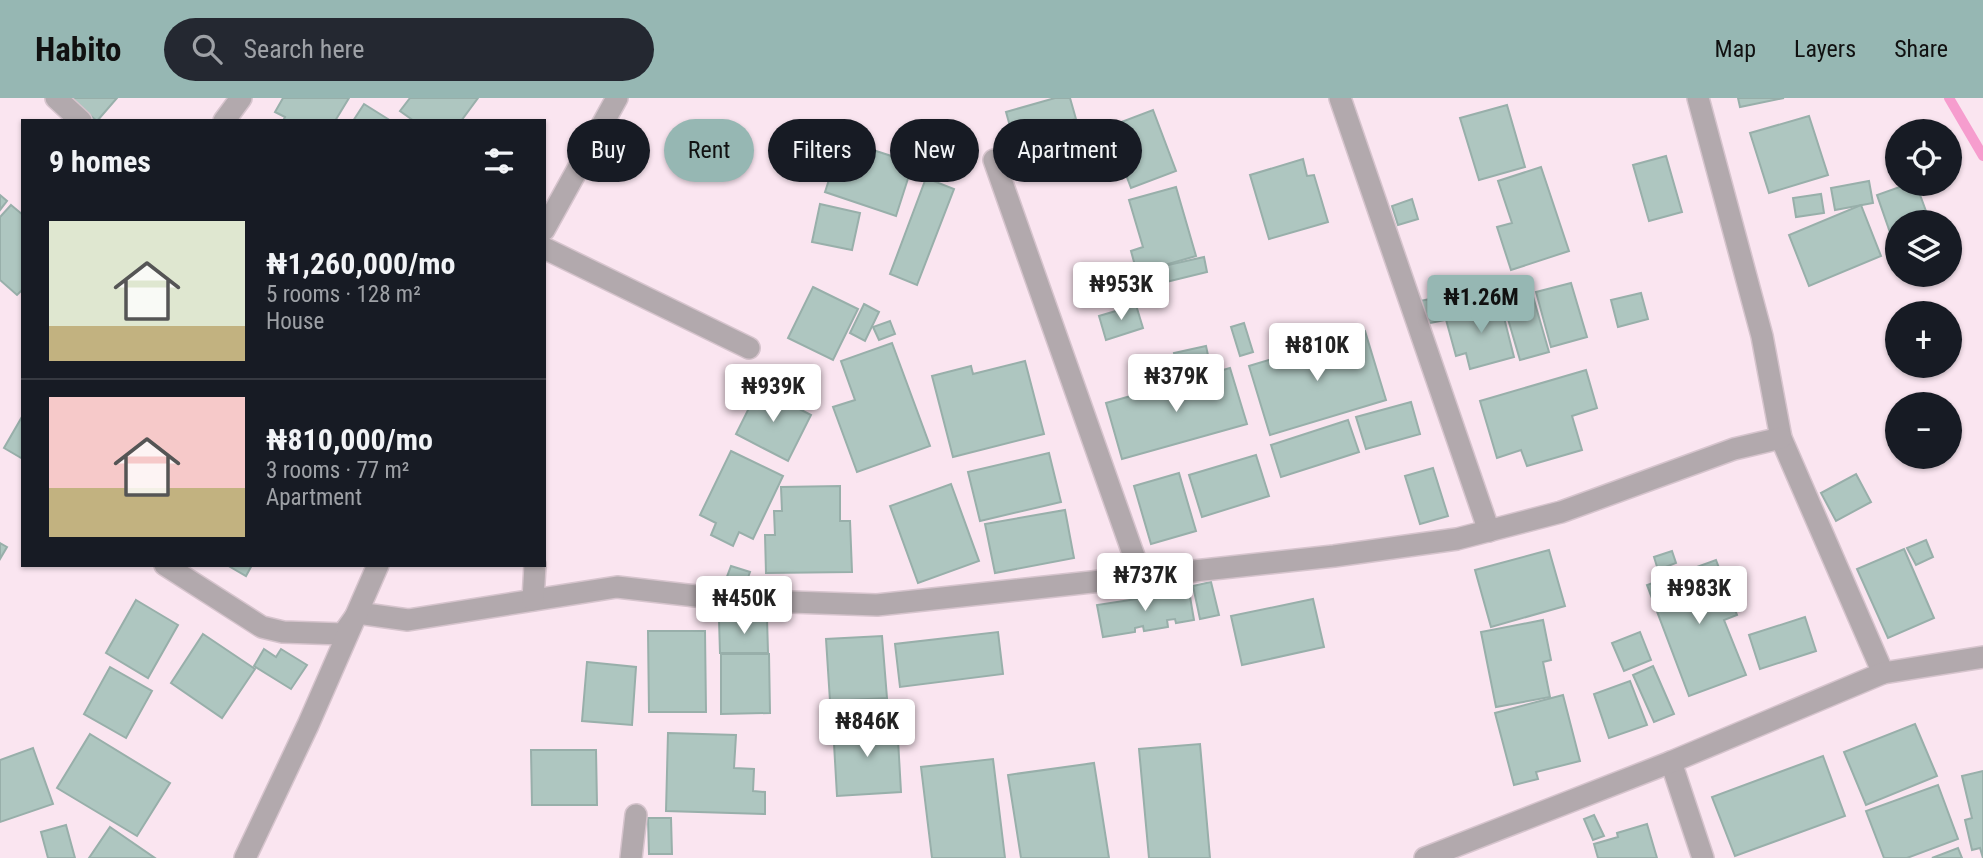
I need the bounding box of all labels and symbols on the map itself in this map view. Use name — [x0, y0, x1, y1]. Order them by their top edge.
pin: ₦953K — [1072, 262, 1170, 322]
pin: ₦1.26M — [1424, 275, 1538, 335]
pin: ₦810K — [1268, 324, 1366, 383]
pin: ₦379K — [1127, 354, 1225, 414]
pin: ₦939K — [724, 364, 822, 424]
pin: ₦737K — [1096, 554, 1194, 613]
pin: ₦983K — [1650, 566, 1748, 626]
pin: ₦450K — [695, 576, 793, 636]
pin: ₦846K — [818, 700, 916, 759]

